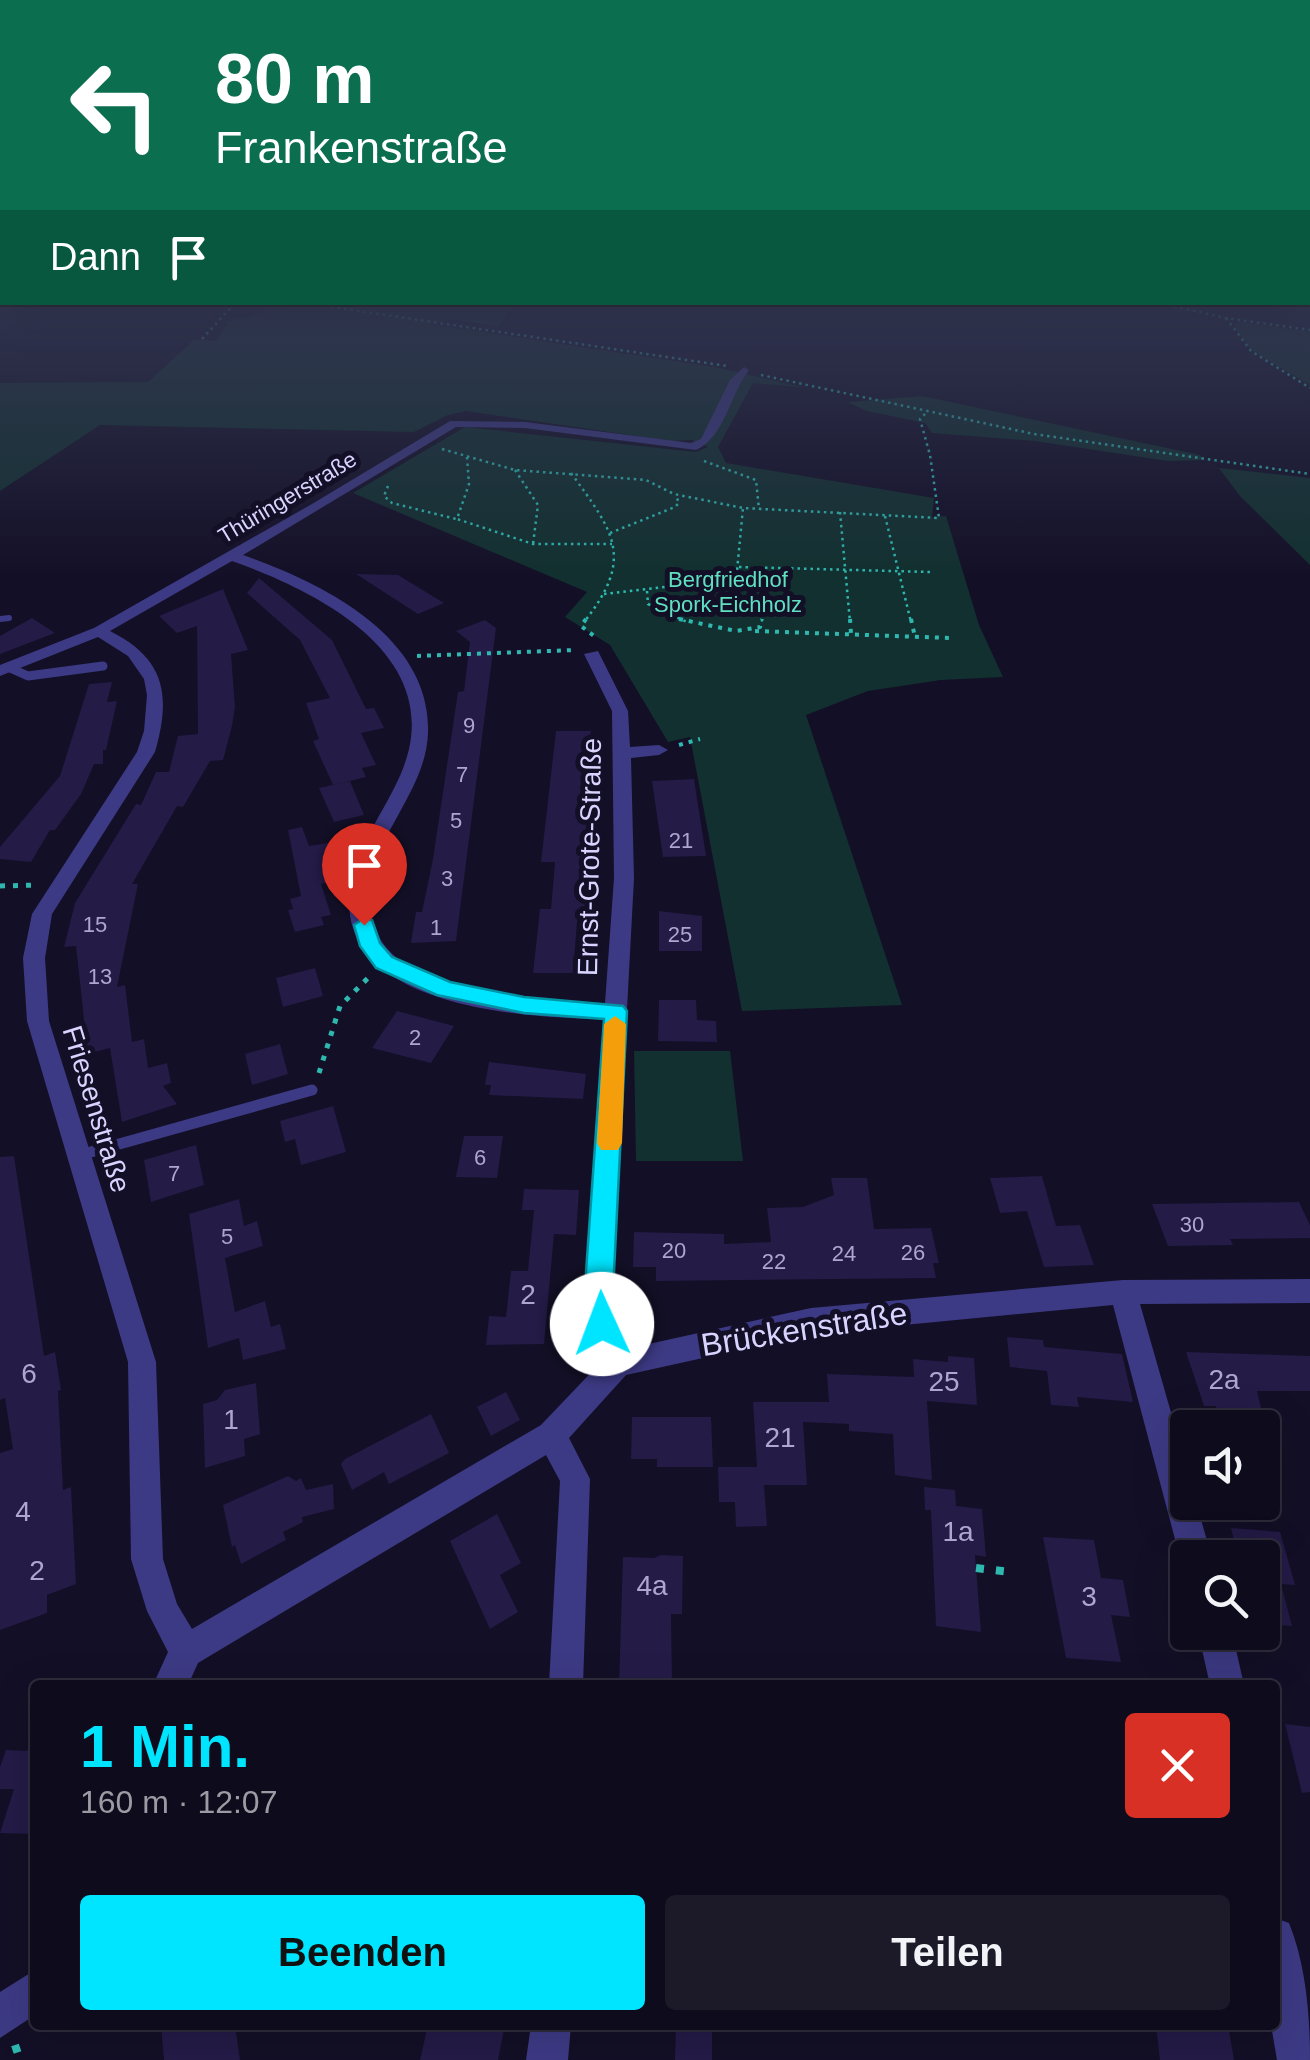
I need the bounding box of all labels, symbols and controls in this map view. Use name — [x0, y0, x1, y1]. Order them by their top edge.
icon: left — [50, 40, 180, 170]
text: 80 m — [215, 40, 375, 118]
text: Frankenstraße — [215, 122, 508, 173]
icon: arrive — [161, 230, 216, 285]
text: Dann — [50, 236, 141, 278]
street label: Thüringerstraße — [214, 446, 361, 548]
park label: Bergfriedhof Spork-Eichholz — [654, 567, 802, 617]
house number: 9 — [463, 713, 475, 738]
street label: Ernst-Grote-Straße — [572, 738, 607, 976]
house number: 7 — [456, 762, 468, 787]
house number: 5 — [450, 808, 462, 833]
pin — [322, 823, 407, 926]
house number: 21 — [669, 828, 693, 853]
icon: arrive — [337, 838, 392, 893]
house number: 3 — [441, 866, 453, 891]
house number: 15 — [83, 912, 107, 937]
house number: 1 — [430, 915, 442, 940]
house number: 25 — [668, 922, 692, 947]
house number: 13 — [88, 964, 112, 989]
street label: Friesenstraße — [56, 1022, 137, 1196]
house number: 2 — [409, 1025, 421, 1050]
house number: 6 — [474, 1145, 486, 1170]
house number: 7 — [168, 1161, 180, 1186]
house number: 30 — [1180, 1212, 1204, 1237]
house number: 5 — [221, 1224, 233, 1249]
house number: 20 — [662, 1238, 686, 1263]
house number: 26 — [901, 1240, 925, 1265]
house number: 24 — [832, 1241, 856, 1266]
house number: 22 — [762, 1249, 786, 1274]
position arrow — [550, 1272, 654, 1376]
house number: 2 — [520, 1279, 536, 1310]
street label: Brückenstraße — [698, 1295, 910, 1363]
house number: 6 — [21, 1358, 37, 1389]
house number: 2a — [1208, 1364, 1240, 1395]
house number: 25 — [928, 1366, 960, 1397]
house number: 1 — [223, 1404, 239, 1435]
map controls — [1170, 1410, 1280, 1650]
button: sound — [1170, 1410, 1280, 1520]
house number: 21 — [764, 1422, 796, 1453]
house number: 4 — [15, 1496, 31, 1527]
house number: 1a — [942, 1516, 974, 1547]
button: search — [1170, 1540, 1280, 1650]
house number: 2 — [29, 1555, 45, 1586]
house number: 4a — [636, 1570, 668, 1601]
house number: 3 — [1081, 1581, 1097, 1612]
text: 1 Min. — [80, 1713, 250, 1780]
button: close — [1125, 1713, 1230, 1818]
text: 160 m · 12:07 — [80, 1784, 277, 1820]
button: Beenden — [80, 1895, 645, 2010]
button: Teilen — [665, 1895, 1230, 2010]

